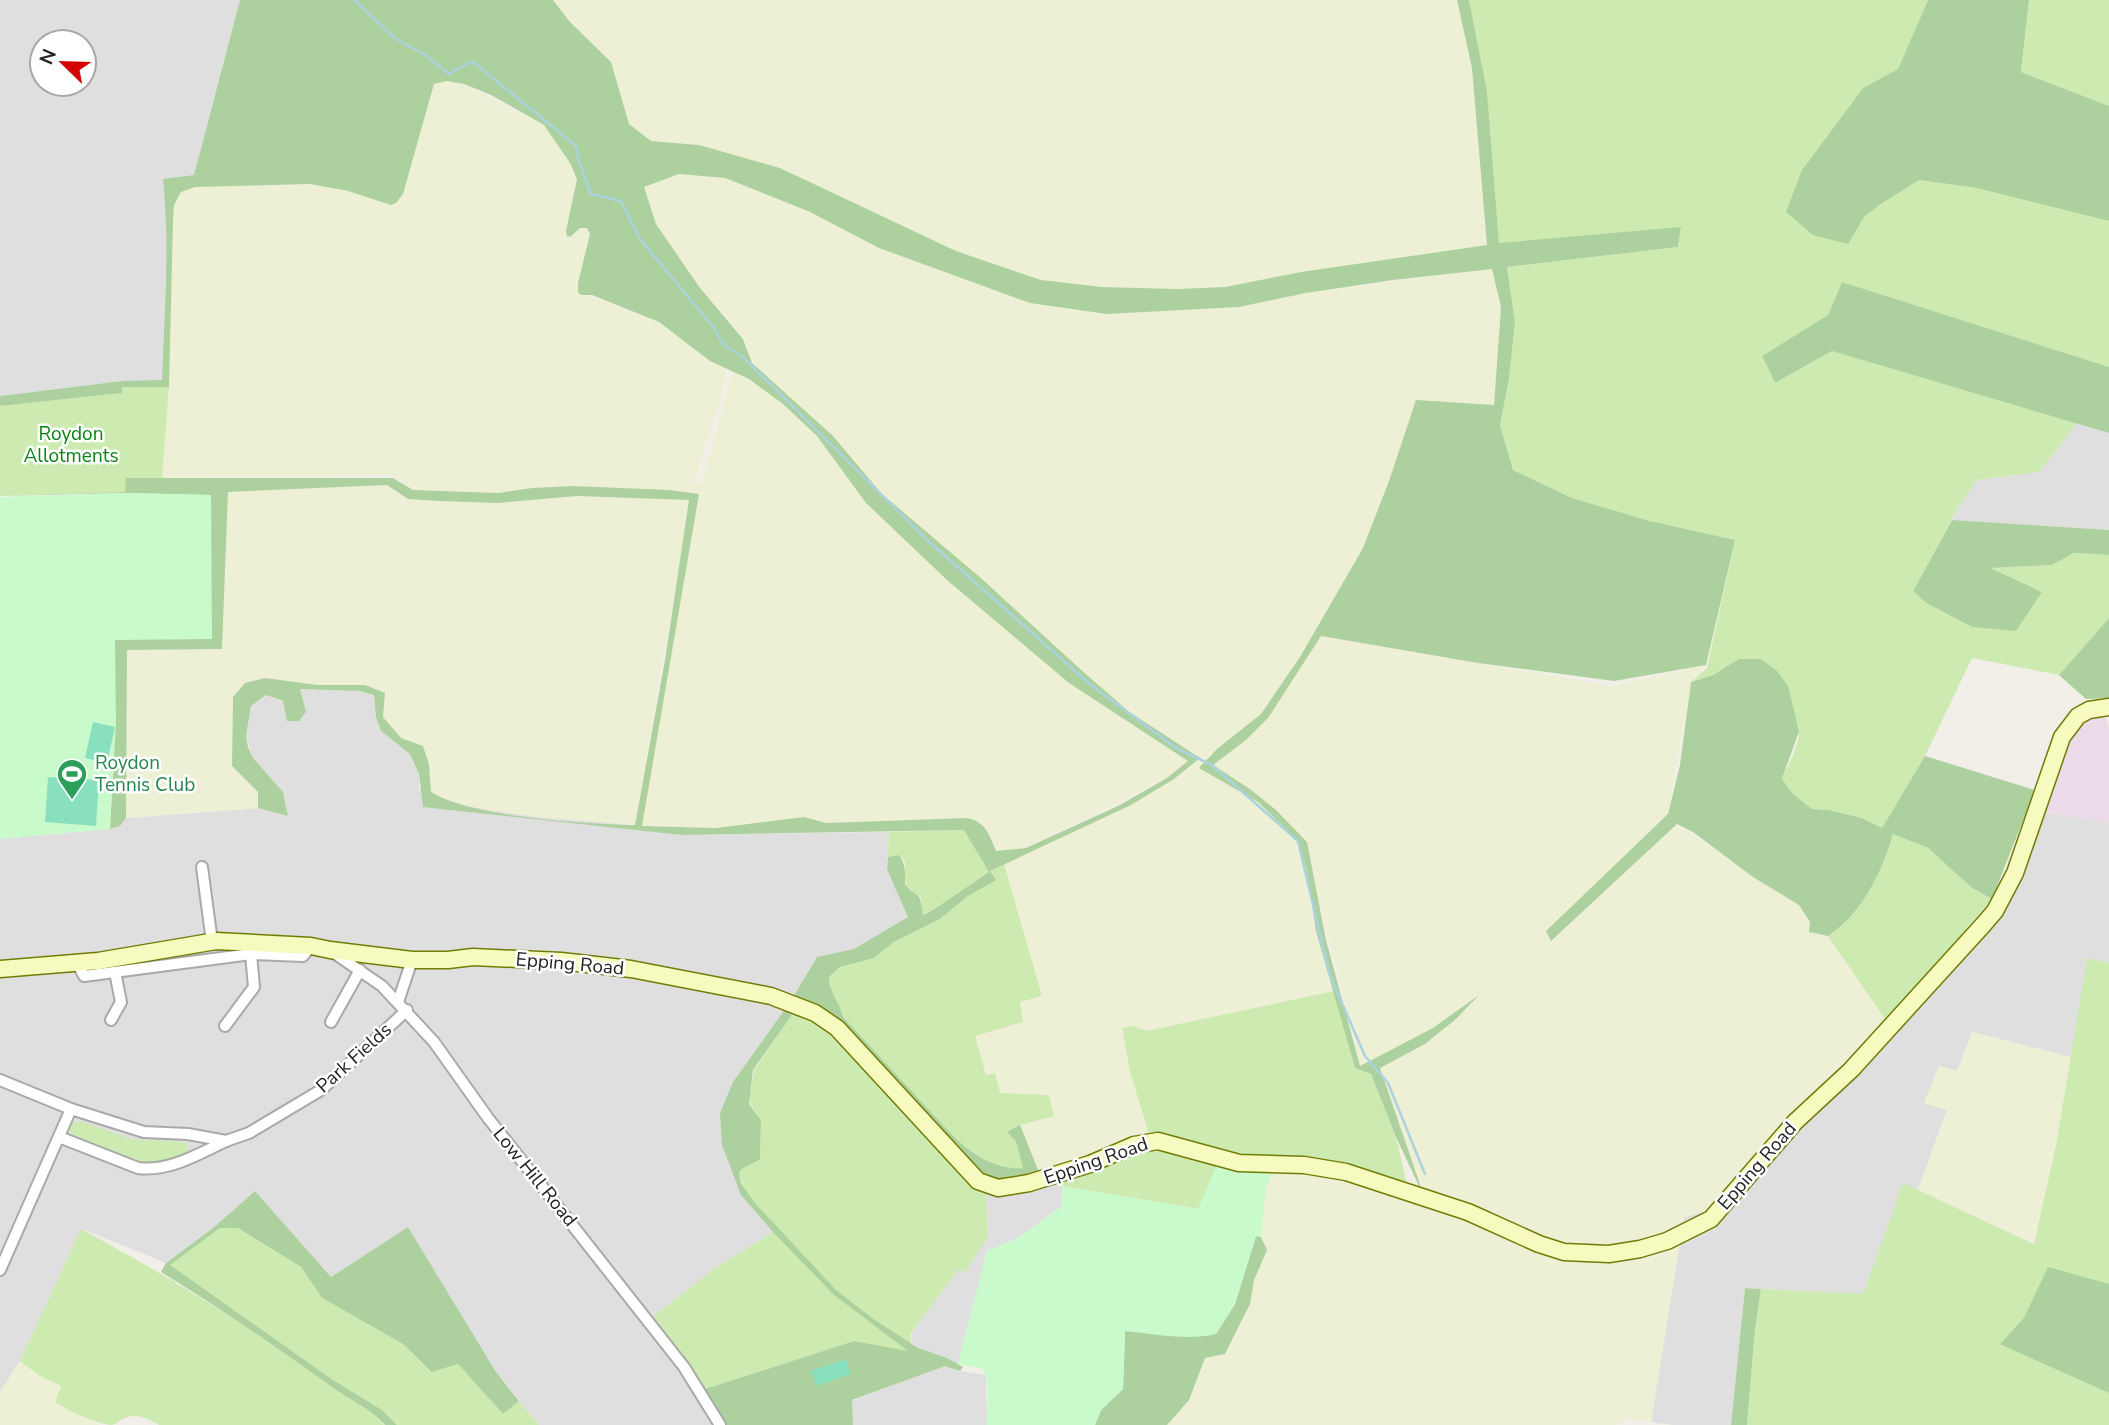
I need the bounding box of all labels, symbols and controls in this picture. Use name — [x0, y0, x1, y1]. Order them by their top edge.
north arrow — [28, 28, 98, 98]
text: N — [34, 45, 63, 68]
park label: Roydon Allotments — [23, 421, 119, 469]
place label: Roydon Tennis Club — [95, 750, 195, 798]
sports icon: Roydon Tennis Club — [55, 757, 89, 801]
street label: Epping Road — [515, 946, 625, 982]
street label: Park Fields — [311, 1017, 397, 1099]
street label: Epping Road — [1712, 1116, 1802, 1216]
street label: Low Hill Road — [487, 1122, 583, 1232]
street label: Epping Road — [1040, 1131, 1152, 1191]

